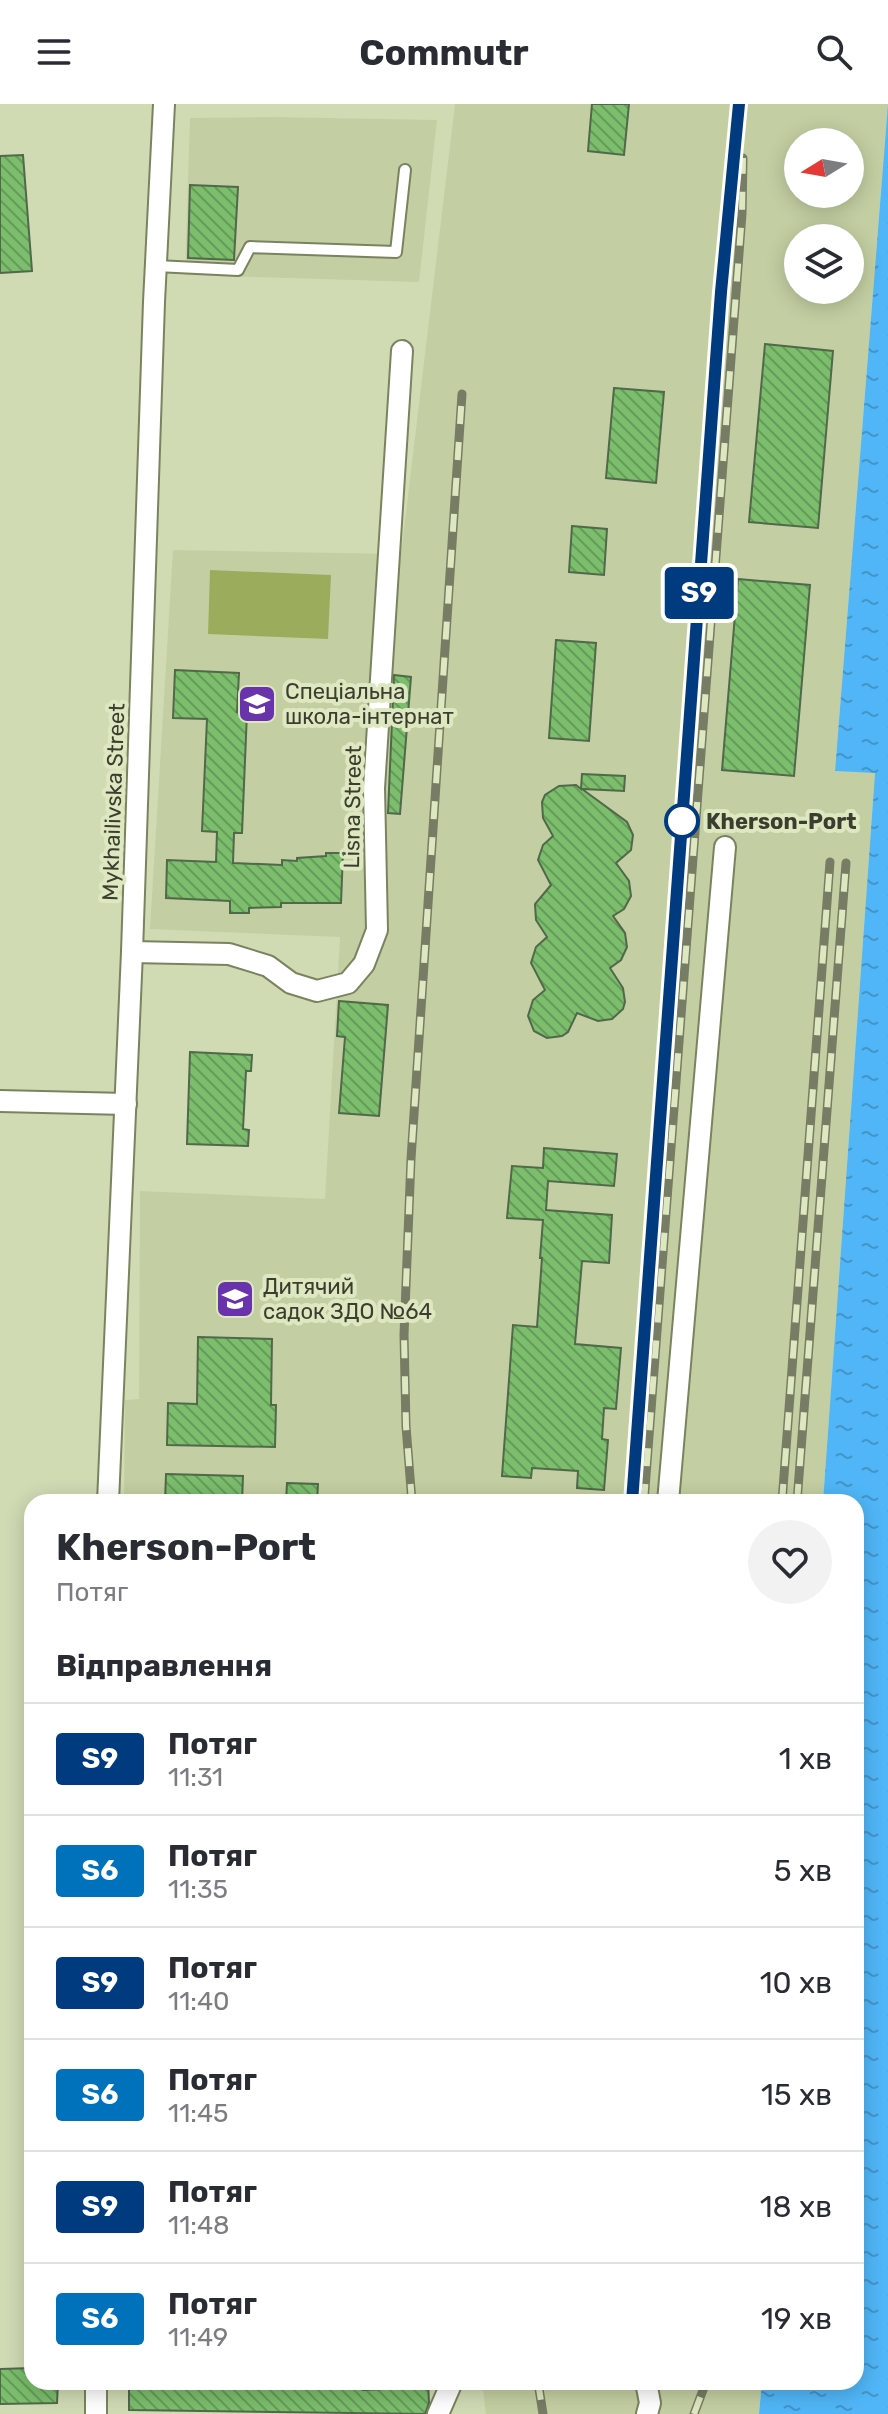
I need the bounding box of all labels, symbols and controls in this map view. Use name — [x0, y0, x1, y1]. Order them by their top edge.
icon: menu — [32, 30, 76, 74]
icon: search — [812, 30, 856, 74]
text: Commutr — [359, 31, 529, 74]
north arrow — [784, 128, 864, 208]
map controls — [784, 128, 864, 304]
button: layers — [784, 224, 864, 304]
line badge: S9 — [663, 567, 735, 619]
text: S9 — [681, 576, 717, 609]
place label: Спеціальна школа-інтернат — [285, 678, 454, 730]
school or university icon: Спеціальна школа-інтернат — [236, 683, 278, 725]
street label: Mykhailivska Street — [97, 702, 130, 901]
street label: Lisna Street — [338, 745, 367, 869]
marker: Kherson-Port — [665, 804, 699, 838]
place label: Kherson-Port — [706, 808, 857, 835]
place label: Дитячий садок ЗДО №64 — [263, 1273, 432, 1325]
school or university icon: Дитячий садок ЗДО №64 — [214, 1278, 256, 1320]
button: heart — [748, 1520, 832, 1604]
text: Kherson-Port — [56, 1524, 316, 1570]
text: Потяг — [56, 1577, 128, 1608]
text: Відправлення — [56, 1648, 272, 1684]
text: Потяг — [168, 1726, 257, 1762]
text: 1 хв — [779, 1741, 832, 1777]
text: S9 — [82, 1742, 118, 1775]
text: 11:31 — [168, 1762, 223, 1793]
text: Потяг — [168, 1838, 257, 1874]
text: 5 хв — [774, 1853, 832, 1889]
text: S6 — [82, 1854, 118, 1887]
text: 11:35 — [168, 1874, 228, 1905]
text: Потяг — [168, 1950, 257, 1986]
text: 10 хв — [760, 1965, 832, 2001]
text: S9 — [82, 1966, 118, 1999]
text: 11:40 — [168, 1986, 230, 2017]
text: Потяг — [168, 2062, 257, 2098]
text: 15 хв — [761, 2077, 832, 2113]
text: S6 — [82, 2078, 118, 2111]
text: 11:45 — [168, 2098, 229, 2129]
text: Потяг — [168, 2174, 257, 2210]
text: 18 хв — [760, 2189, 832, 2225]
text: S9 — [82, 2190, 118, 2223]
text: 11:48 — [168, 2210, 230, 2241]
text: Потяг — [168, 2286, 257, 2322]
text: 19 хв — [761, 2301, 832, 2337]
text: S6 — [82, 2302, 118, 2335]
text: 11:49 — [168, 2322, 228, 2353]

